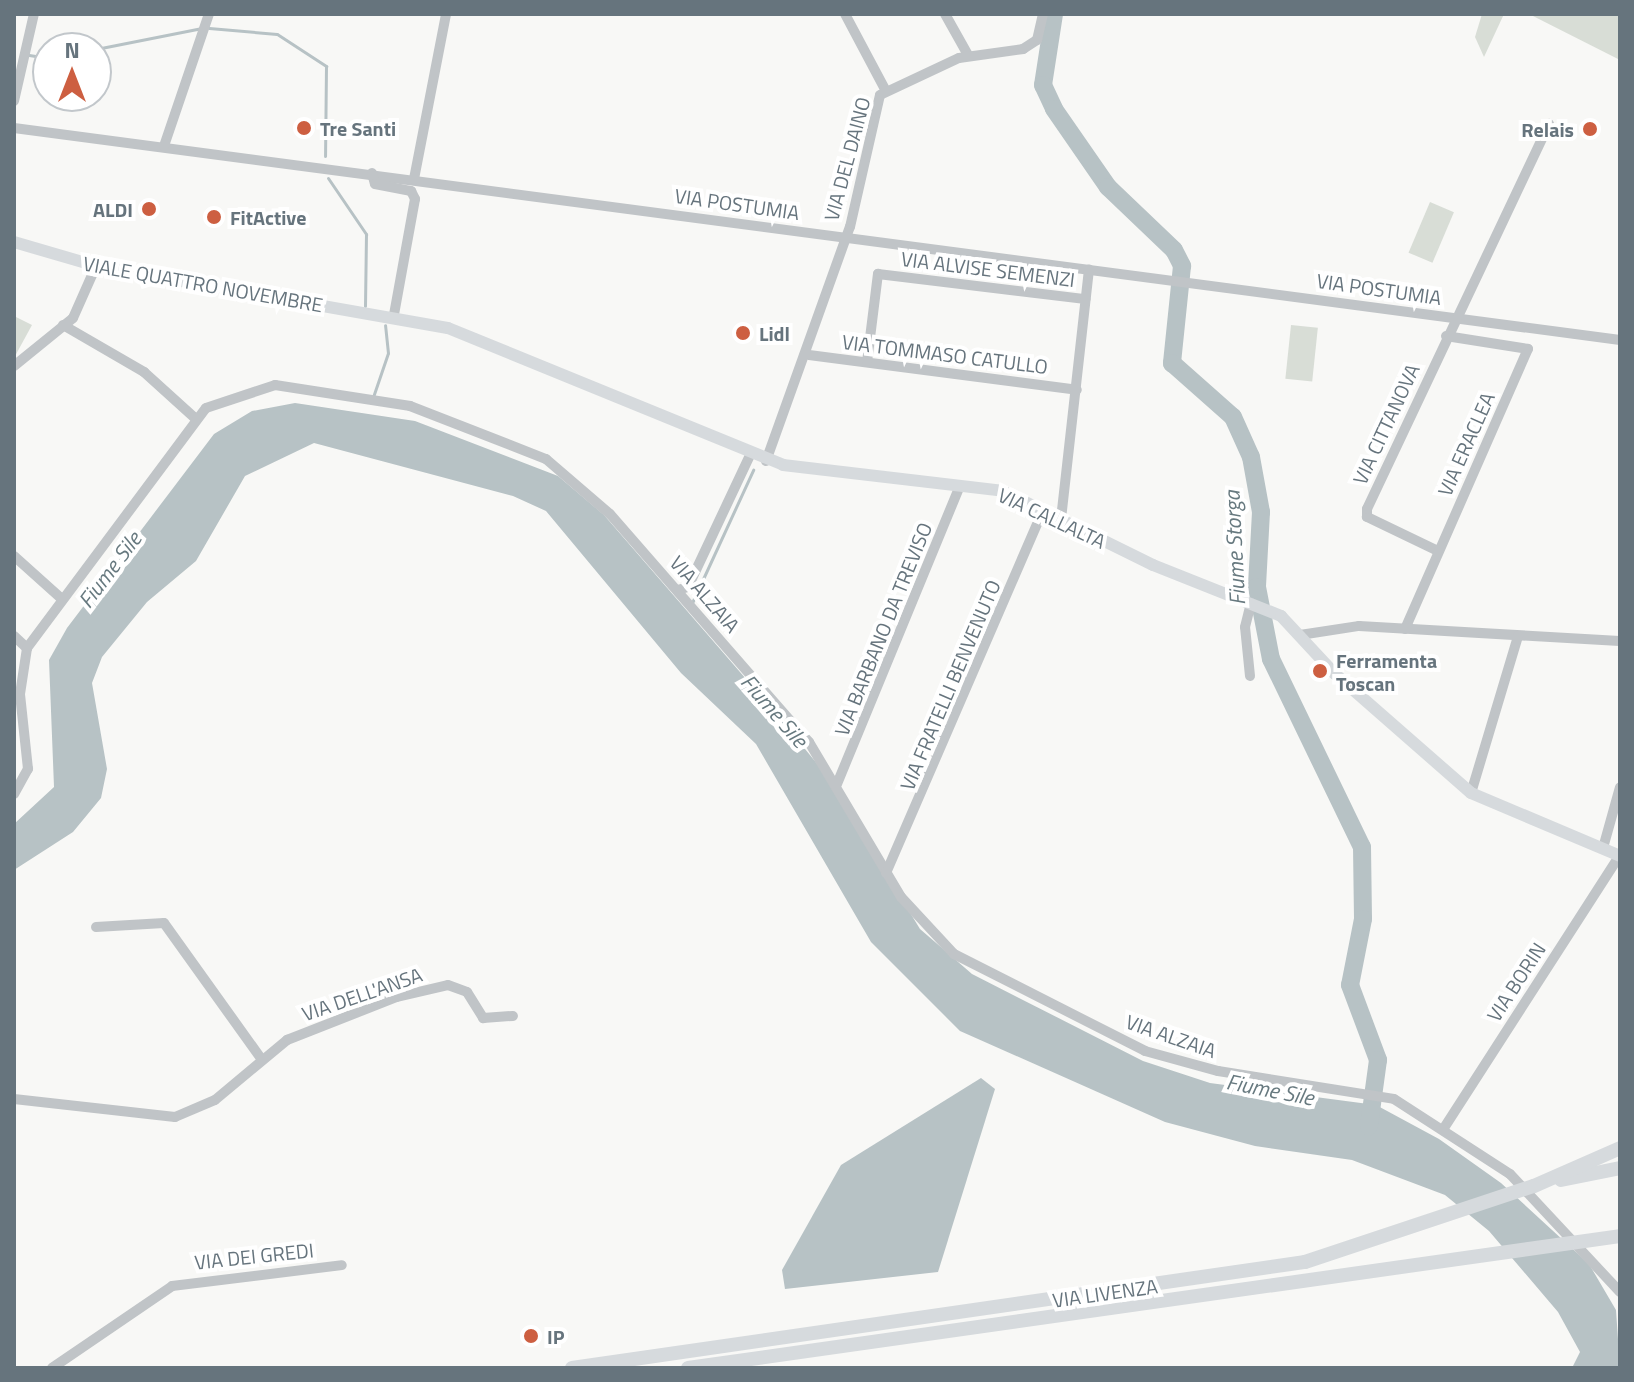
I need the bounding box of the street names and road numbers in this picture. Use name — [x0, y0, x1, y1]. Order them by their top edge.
street label: VIA DEL DAINO — [819, 95, 875, 223]
street label: VIA POSTUMIA — [673, 183, 801, 225]
street label: VIA ALVISE SEMENZI — [900, 246, 1076, 292]
street label: VIALE QUATTRO NOVEMBRE — [81, 251, 325, 317]
street label: VIA POSTUMIA — [1315, 268, 1443, 310]
street label: VIA TOMMASO CATULLO — [841, 329, 1049, 379]
street label: VIA CITTANOVA — [1348, 360, 1424, 488]
street label: VIA ERACLEA — [1432, 388, 1500, 500]
street label: VIA CALLALTA — [994, 483, 1110, 553]
street label: VIA BARBANO DA TREVISO — [829, 519, 937, 739]
street label: VIA ALZAIA — [665, 551, 745, 637]
street label: VIA FRATELLI BENVENUTO — [895, 576, 1005, 794]
street label: VIA BORIN — [1482, 938, 1550, 1026]
street label: VIA DELL'ANSA — [299, 962, 425, 1026]
street label: VIA ALZAIA — [1123, 1009, 1219, 1063]
street label: VIA DEI GREDI — [193, 1238, 315, 1274]
street label: VIA LIVENZA — [1051, 1274, 1159, 1312]

